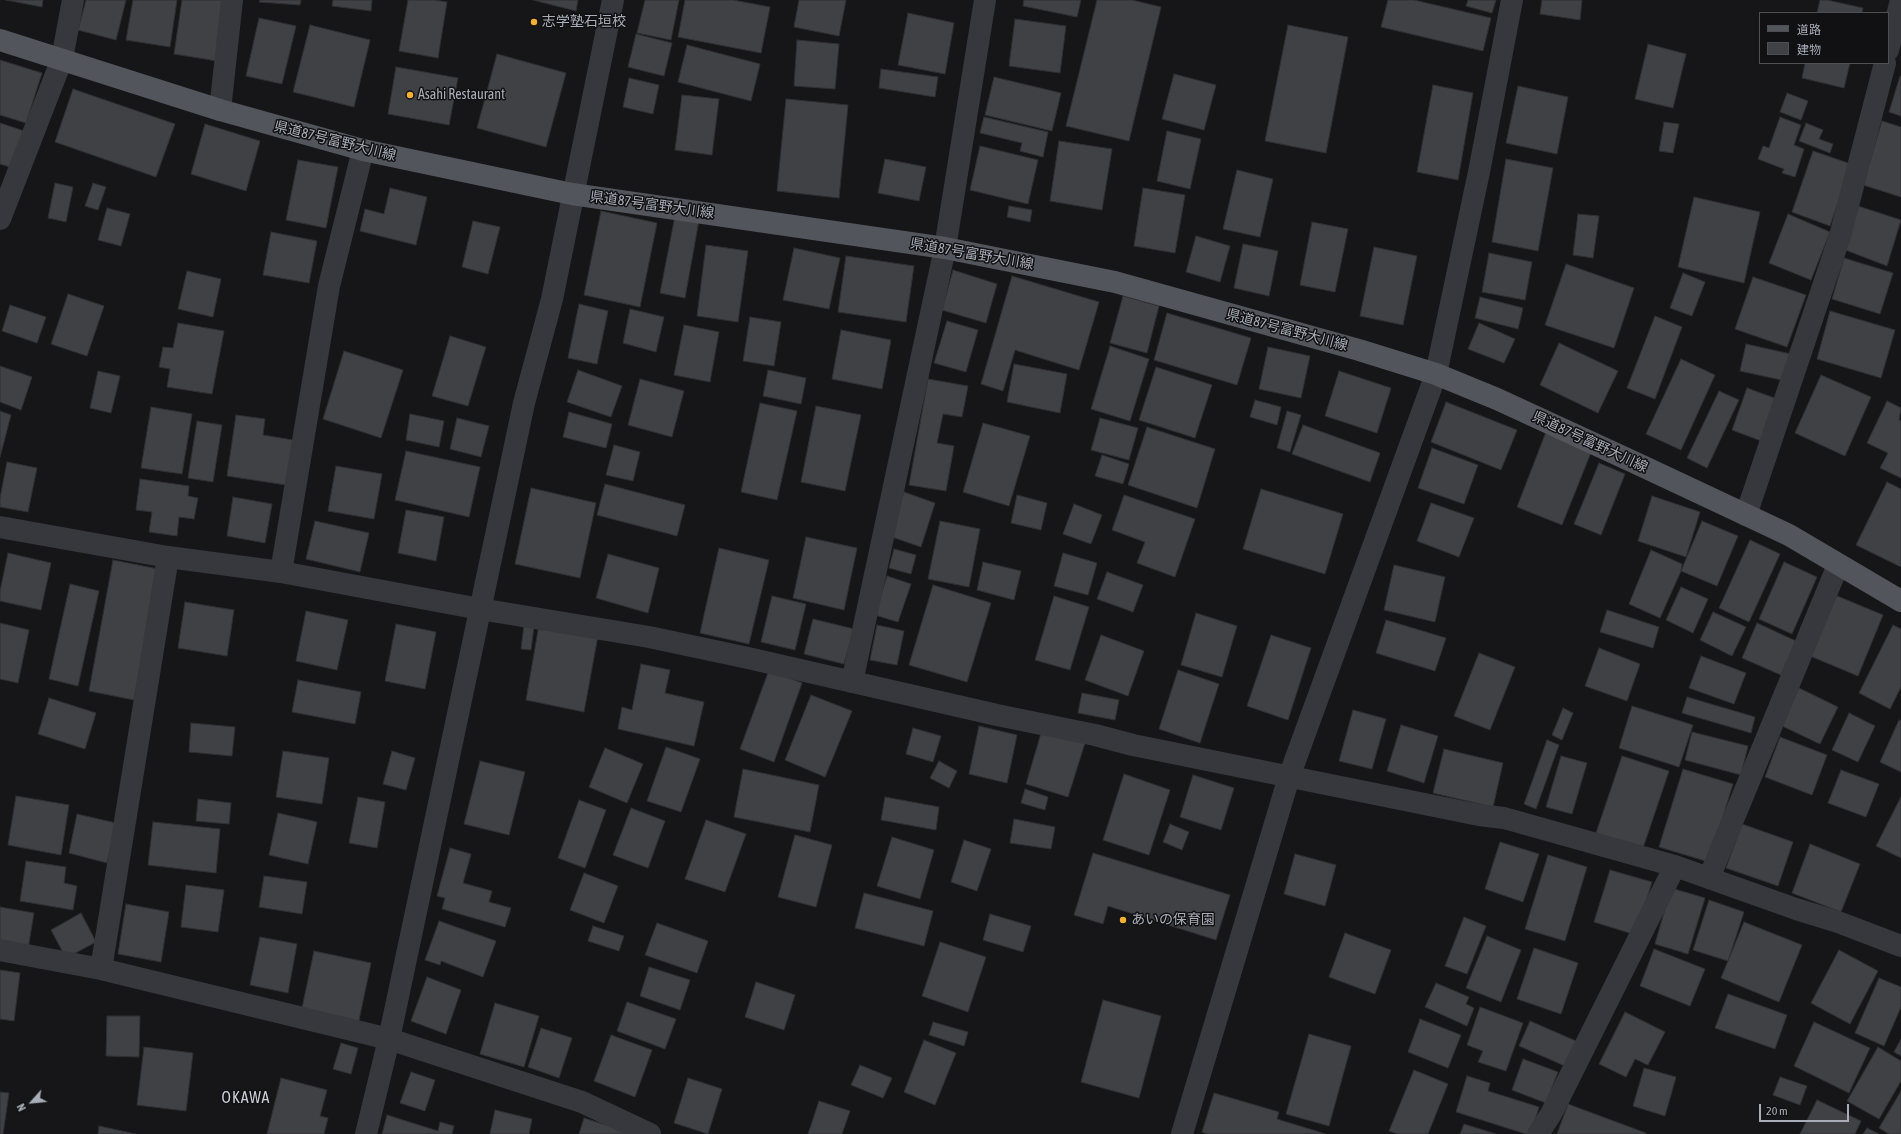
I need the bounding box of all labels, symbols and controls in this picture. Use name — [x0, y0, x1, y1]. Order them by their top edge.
legend — [1759, 12, 1889, 64]
place label: 志学塾石垣校 — [542, 14, 626, 30]
marker: 志学塾石垣校 — [529, 17, 539, 27]
text: 道路 — [1797, 23, 1821, 37]
text: 建物 — [1797, 43, 1821, 57]
place label: Asahi Restaurant — [418, 87, 505, 103]
marker: Asahi Restaurant — [405, 90, 415, 100]
street label: 県道87号富野大川線 — [272, 118, 398, 164]
street label: 県道87号富野大川線 — [589, 188, 715, 222]
street label: 県道87号富野大川線 — [909, 235, 1035, 273]
street label: 県道87号富野大川線 — [1224, 306, 1350, 354]
street label: 県道87号富野大川線 — [1530, 408, 1650, 476]
place label: あいの保育園 — [1131, 912, 1215, 928]
marker: あいの保育園 — [1118, 915, 1128, 925]
north arrow — [12, 1082, 52, 1122]
district label: OKAWA — [222, 1088, 270, 1108]
scale bar — [1761, 1096, 1851, 1122]
text: N — [14, 1102, 28, 1113]
text: 20 m — [1766, 1104, 1788, 1118]

